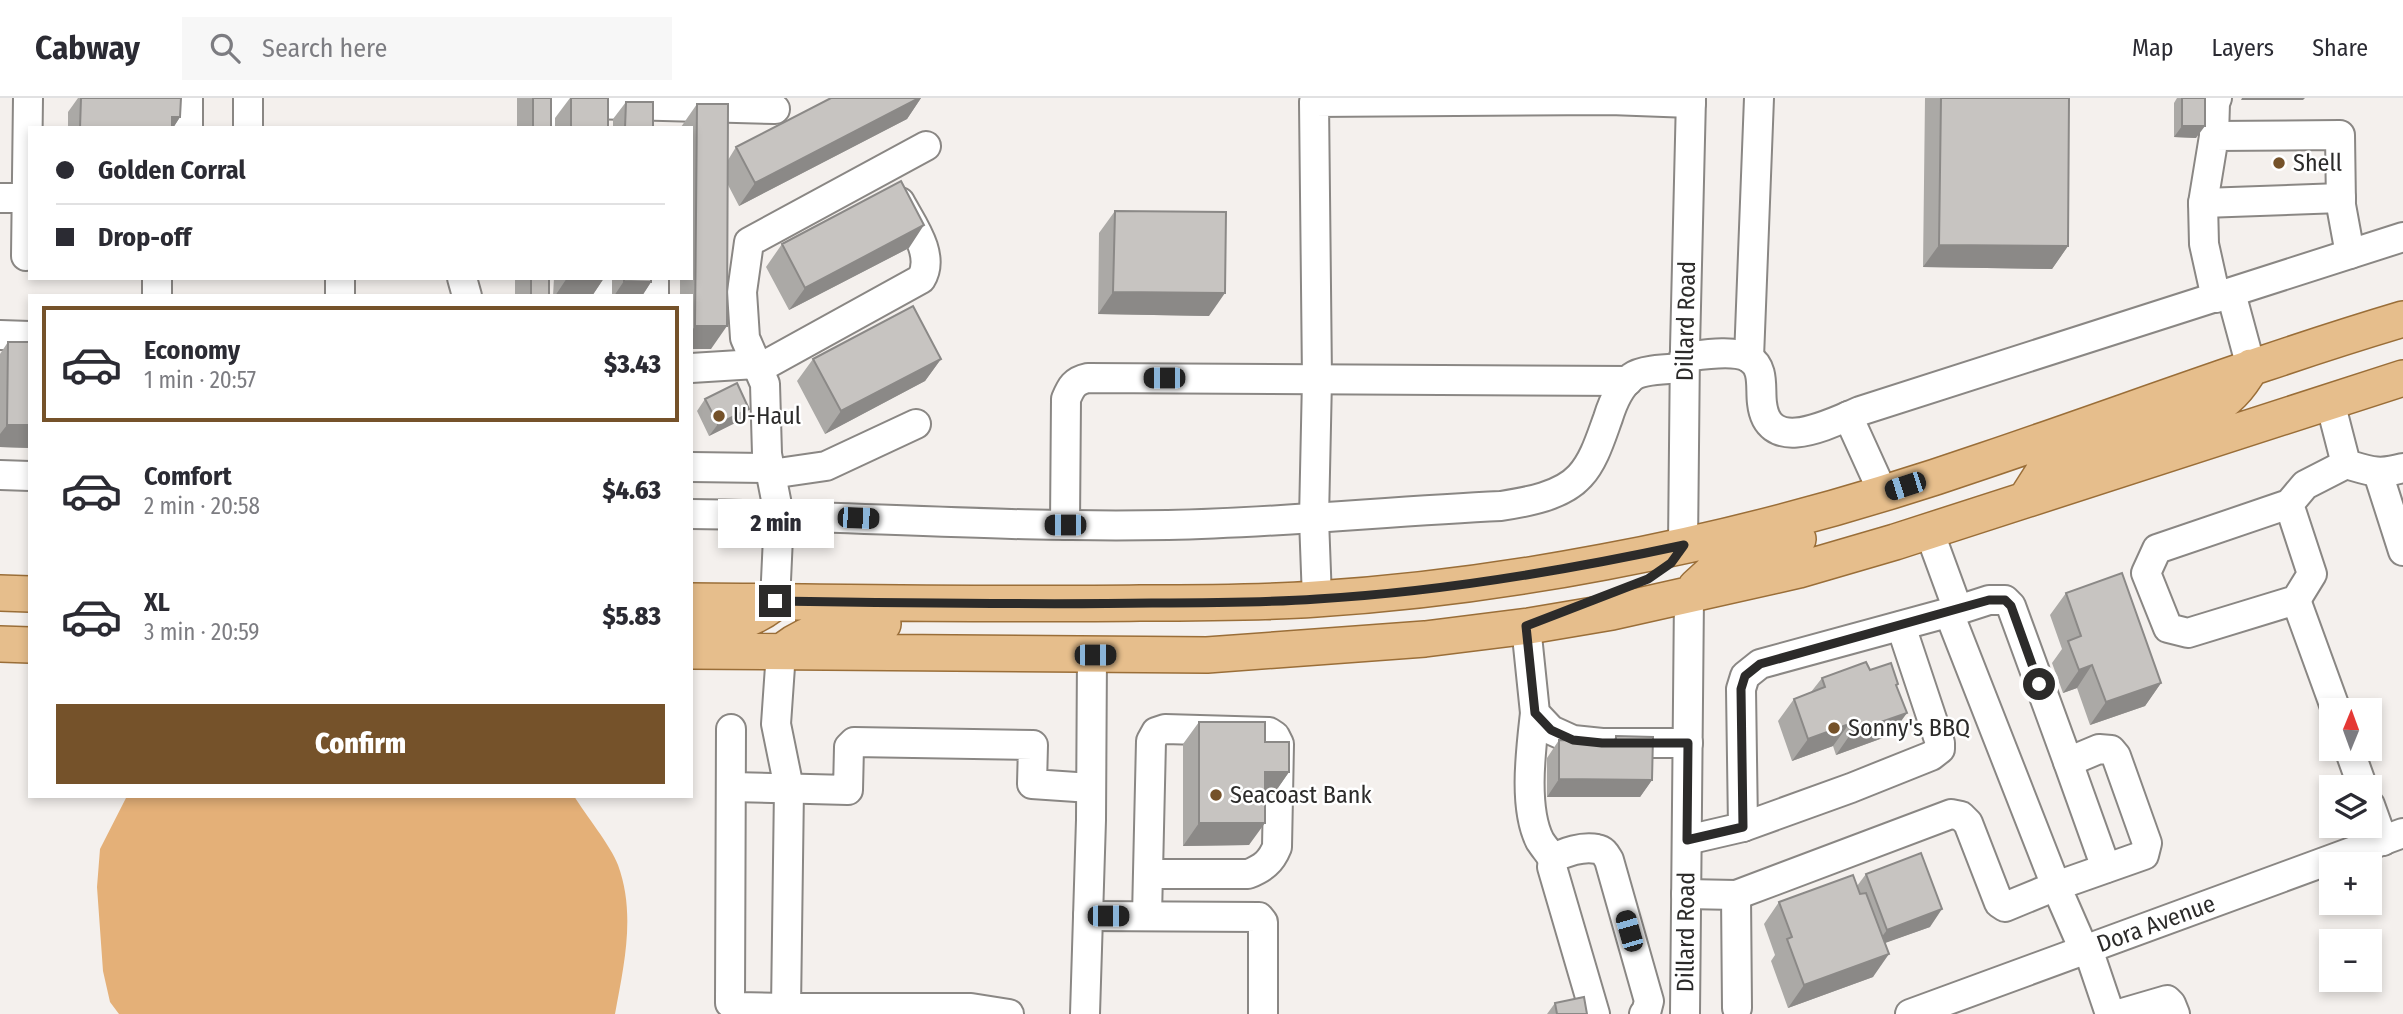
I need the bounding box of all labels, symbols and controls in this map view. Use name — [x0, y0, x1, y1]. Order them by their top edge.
search box — [182, 17, 672, 80]
text: Cabway — [35, 28, 140, 68]
icon: search — [206, 29, 244, 67]
text: Search here — [262, 33, 387, 64]
text: Map — [2132, 34, 2174, 62]
text: Layers — [2212, 34, 2274, 62]
text: Share — [2312, 34, 2368, 62]
place label: Shell — [2293, 149, 2342, 177]
text: Golden Corral — [98, 155, 246, 186]
marker: Shell — [2271, 155, 2287, 171]
text: Drop-off — [98, 222, 191, 253]
street label: Dillard Road — [1671, 261, 1701, 381]
icon: car — [60, 333, 123, 396]
text: Economy — [144, 335, 240, 366]
text: $3.43 — [604, 349, 661, 380]
text: 1 min · 20:57 — [144, 366, 256, 394]
car — [1144, 368, 1186, 389]
place label: U-Haul — [733, 402, 801, 430]
marker: U-Haul — [711, 408, 727, 424]
icon: car — [60, 459, 123, 522]
text: Comfort — [144, 461, 232, 492]
car — [1882, 470, 1929, 502]
text: $4.63 — [602, 475, 661, 506]
text: 2 min · 20:58 — [144, 492, 260, 520]
callout: 2 min — [717, 500, 833, 548]
car — [837, 507, 880, 529]
text: 2 min — [751, 509, 801, 537]
car — [1045, 515, 1087, 536]
icon: car — [60, 585, 123, 648]
route end — [759, 585, 791, 617]
text: XL — [144, 587, 170, 618]
text: $5.83 — [602, 601, 661, 632]
text: 3 min · 20:59 — [144, 618, 260, 646]
car — [1075, 645, 1117, 666]
route start — [2023, 668, 2055, 700]
north arrow — [2319, 698, 2382, 761]
map controls — [2319, 698, 2382, 992]
button: Confirm — [56, 704, 665, 784]
place label: Sonny's BBQ — [1848, 714, 1970, 742]
marker: Sonny's BBQ — [1826, 720, 1842, 736]
button: layers — [2319, 775, 2382, 838]
place label: Seacoast Bank — [1230, 781, 1372, 809]
marker: Seacoast Bank — [1208, 787, 1224, 803]
button: + — [2319, 852, 2382, 915]
street label: Dillard Road — [1671, 872, 1700, 992]
street label: Dora Avenue — [2093, 889, 2219, 958]
car — [1088, 906, 1130, 927]
car — [1614, 908, 1645, 954]
button: − — [2319, 929, 2382, 992]

